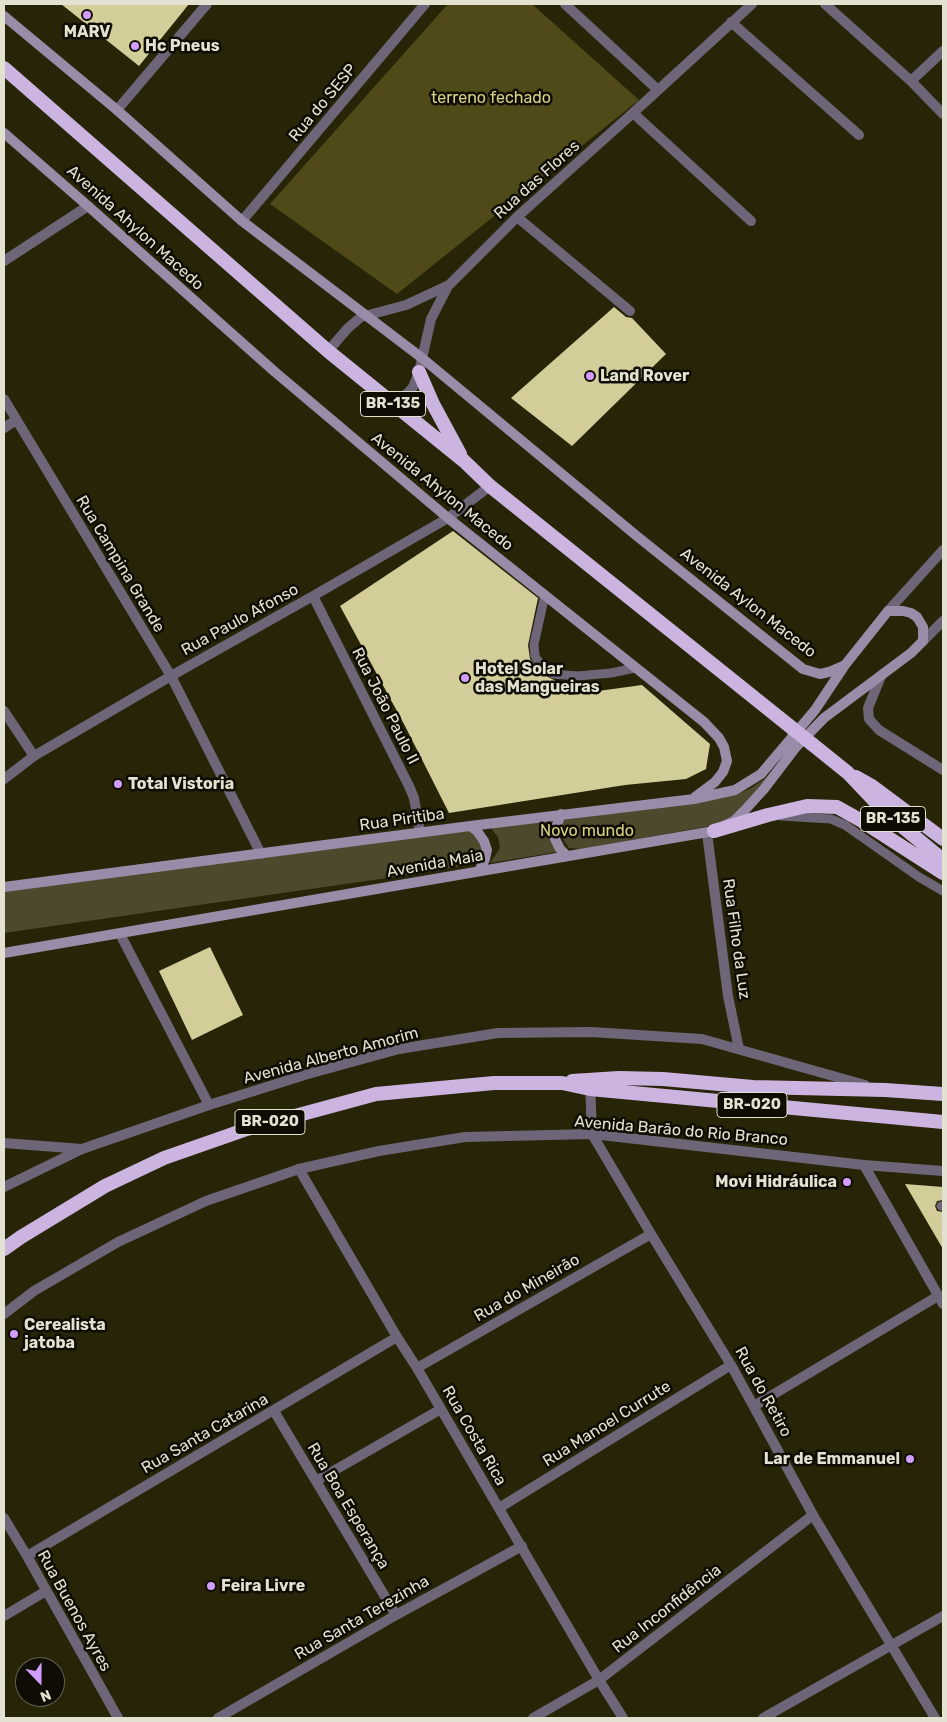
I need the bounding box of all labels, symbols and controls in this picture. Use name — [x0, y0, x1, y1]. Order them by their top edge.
marker: MARV — [81, 9, 93, 21]
place label: MARV — [64, 22, 110, 42]
place label: Hc Pneus — [145, 36, 219, 56]
marker: Hc Pneus — [129, 40, 141, 52]
street label: Rua do SESP — [285, 60, 361, 146]
park label: terreno fechado — [431, 88, 551, 108]
street label: Rua das Flores — [490, 136, 584, 224]
street label: Avenida Ahylon Macedo — [63, 162, 207, 294]
place label: Land Rover — [600, 366, 689, 386]
marker: Land Rover — [584, 370, 596, 382]
road number: BR-135 — [360, 392, 426, 416]
street label: Avenida Ahylon Macedo — [367, 429, 517, 555]
street label: Rua Campina Grande — [72, 492, 168, 636]
street label: Avenida Aylon Macedo — [676, 544, 820, 662]
street label: Rua Paulo Afonso — [178, 580, 302, 660]
street label: Rua João Paulo II — [347, 644, 423, 768]
place label: Hotel Solar das Mangueiras — [475, 659, 600, 697]
marker: Hotel Solar das Mangueiras — [459, 672, 471, 684]
place label: Total Vistoria — [128, 774, 234, 794]
marker: Total Vistoria — [112, 778, 124, 790]
street label: Rua Piritiba — [358, 805, 446, 835]
road number: BR-135 — [860, 806, 926, 832]
park label: Novo mundo — [540, 821, 634, 841]
street label: Avenida Maia — [385, 846, 485, 882]
street label: Rua Filho da Luz — [718, 877, 754, 1001]
street label: Avenida Alberto Amorim — [241, 1023, 421, 1089]
road number: BR-020 — [717, 1092, 787, 1118]
road number: BR-020 — [235, 1110, 305, 1134]
street label: Avenida Barão do Rio Branco — [573, 1112, 789, 1150]
place label: Movi Hidráulica — [715, 1172, 837, 1192]
marker: Movi Hidráulica — [841, 1176, 853, 1188]
street label: Rua do Mineirão — [471, 1250, 583, 1326]
place label: Cerealista jatoba — [24, 1315, 106, 1353]
marker: Cerealista jatoba — [8, 1328, 20, 1340]
street label: Rua do Retiro — [730, 1344, 796, 1440]
street label: Rua Manoel Currute — [539, 1377, 675, 1471]
street label: Rua Costa Rica — [438, 1383, 510, 1489]
street label: Rua Santa Catarina — [138, 1390, 272, 1478]
street label: Rua Boa Esperança — [303, 1439, 393, 1573]
place label: Lar de Emmanuel — [764, 1449, 900, 1469]
marker: Lar de Emmanuel — [904, 1453, 916, 1465]
street label: Rua Buenos Ayres — [33, 1547, 115, 1675]
street label: Rua Inconfidência — [609, 1560, 725, 1658]
street label: Rua Santa Terezinha — [291, 1572, 433, 1664]
place label: Feira Livre — [221, 1576, 305, 1596]
marker: Feira Livre — [205, 1580, 217, 1592]
north arrow — [15, 1657, 65, 1707]
text: N — [38, 1686, 53, 1705]

